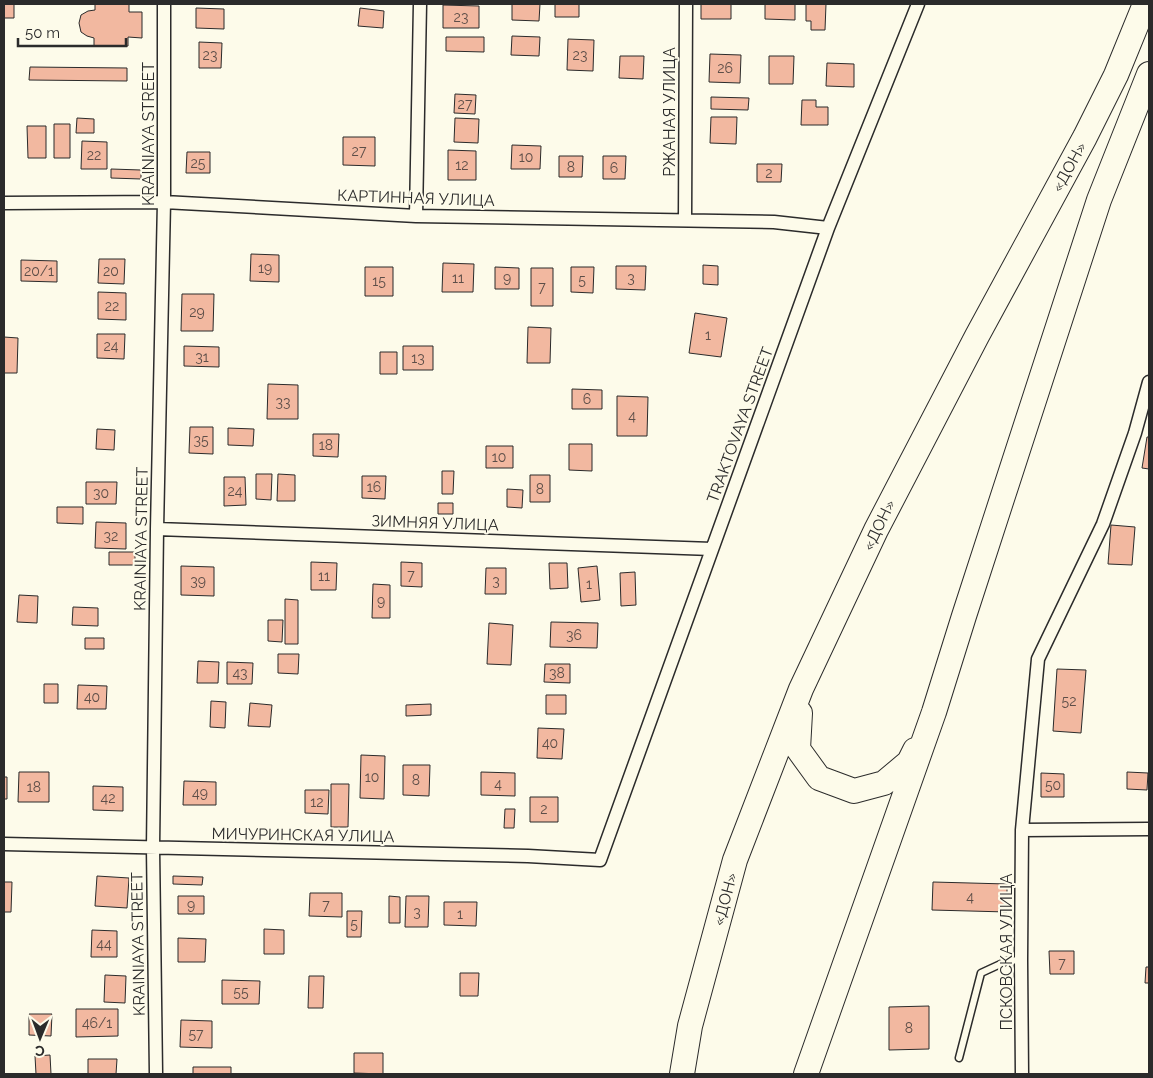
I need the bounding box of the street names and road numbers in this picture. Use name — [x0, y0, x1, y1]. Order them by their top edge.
street label: РЖАНАЯ УЛИЦА — [660, 47, 679, 177]
street label: KRAINIAYA STREET — [139, 62, 158, 206]
street label: «ДОН» — [1048, 139, 1090, 195]
street label: КАРТИННАЯ УЛИЦА — [337, 186, 495, 210]
street label: TRAKTOVAYA STREET — [703, 344, 777, 505]
street label: KRAINIAYA STREET — [130, 467, 152, 611]
street label: «ДОН» — [859, 497, 899, 553]
street label: ЗИМНЯЯ УЛИЦА — [371, 511, 499, 535]
street label: МИЧУРИНСКАЯ УЛИЦА — [212, 824, 395, 846]
street label: «ДОН» — [709, 870, 741, 928]
street label: KRAINIAYA STREET — [127, 872, 149, 1016]
street label: ПСКОВСКАЯ УЛИЦА — [997, 873, 1016, 1031]

